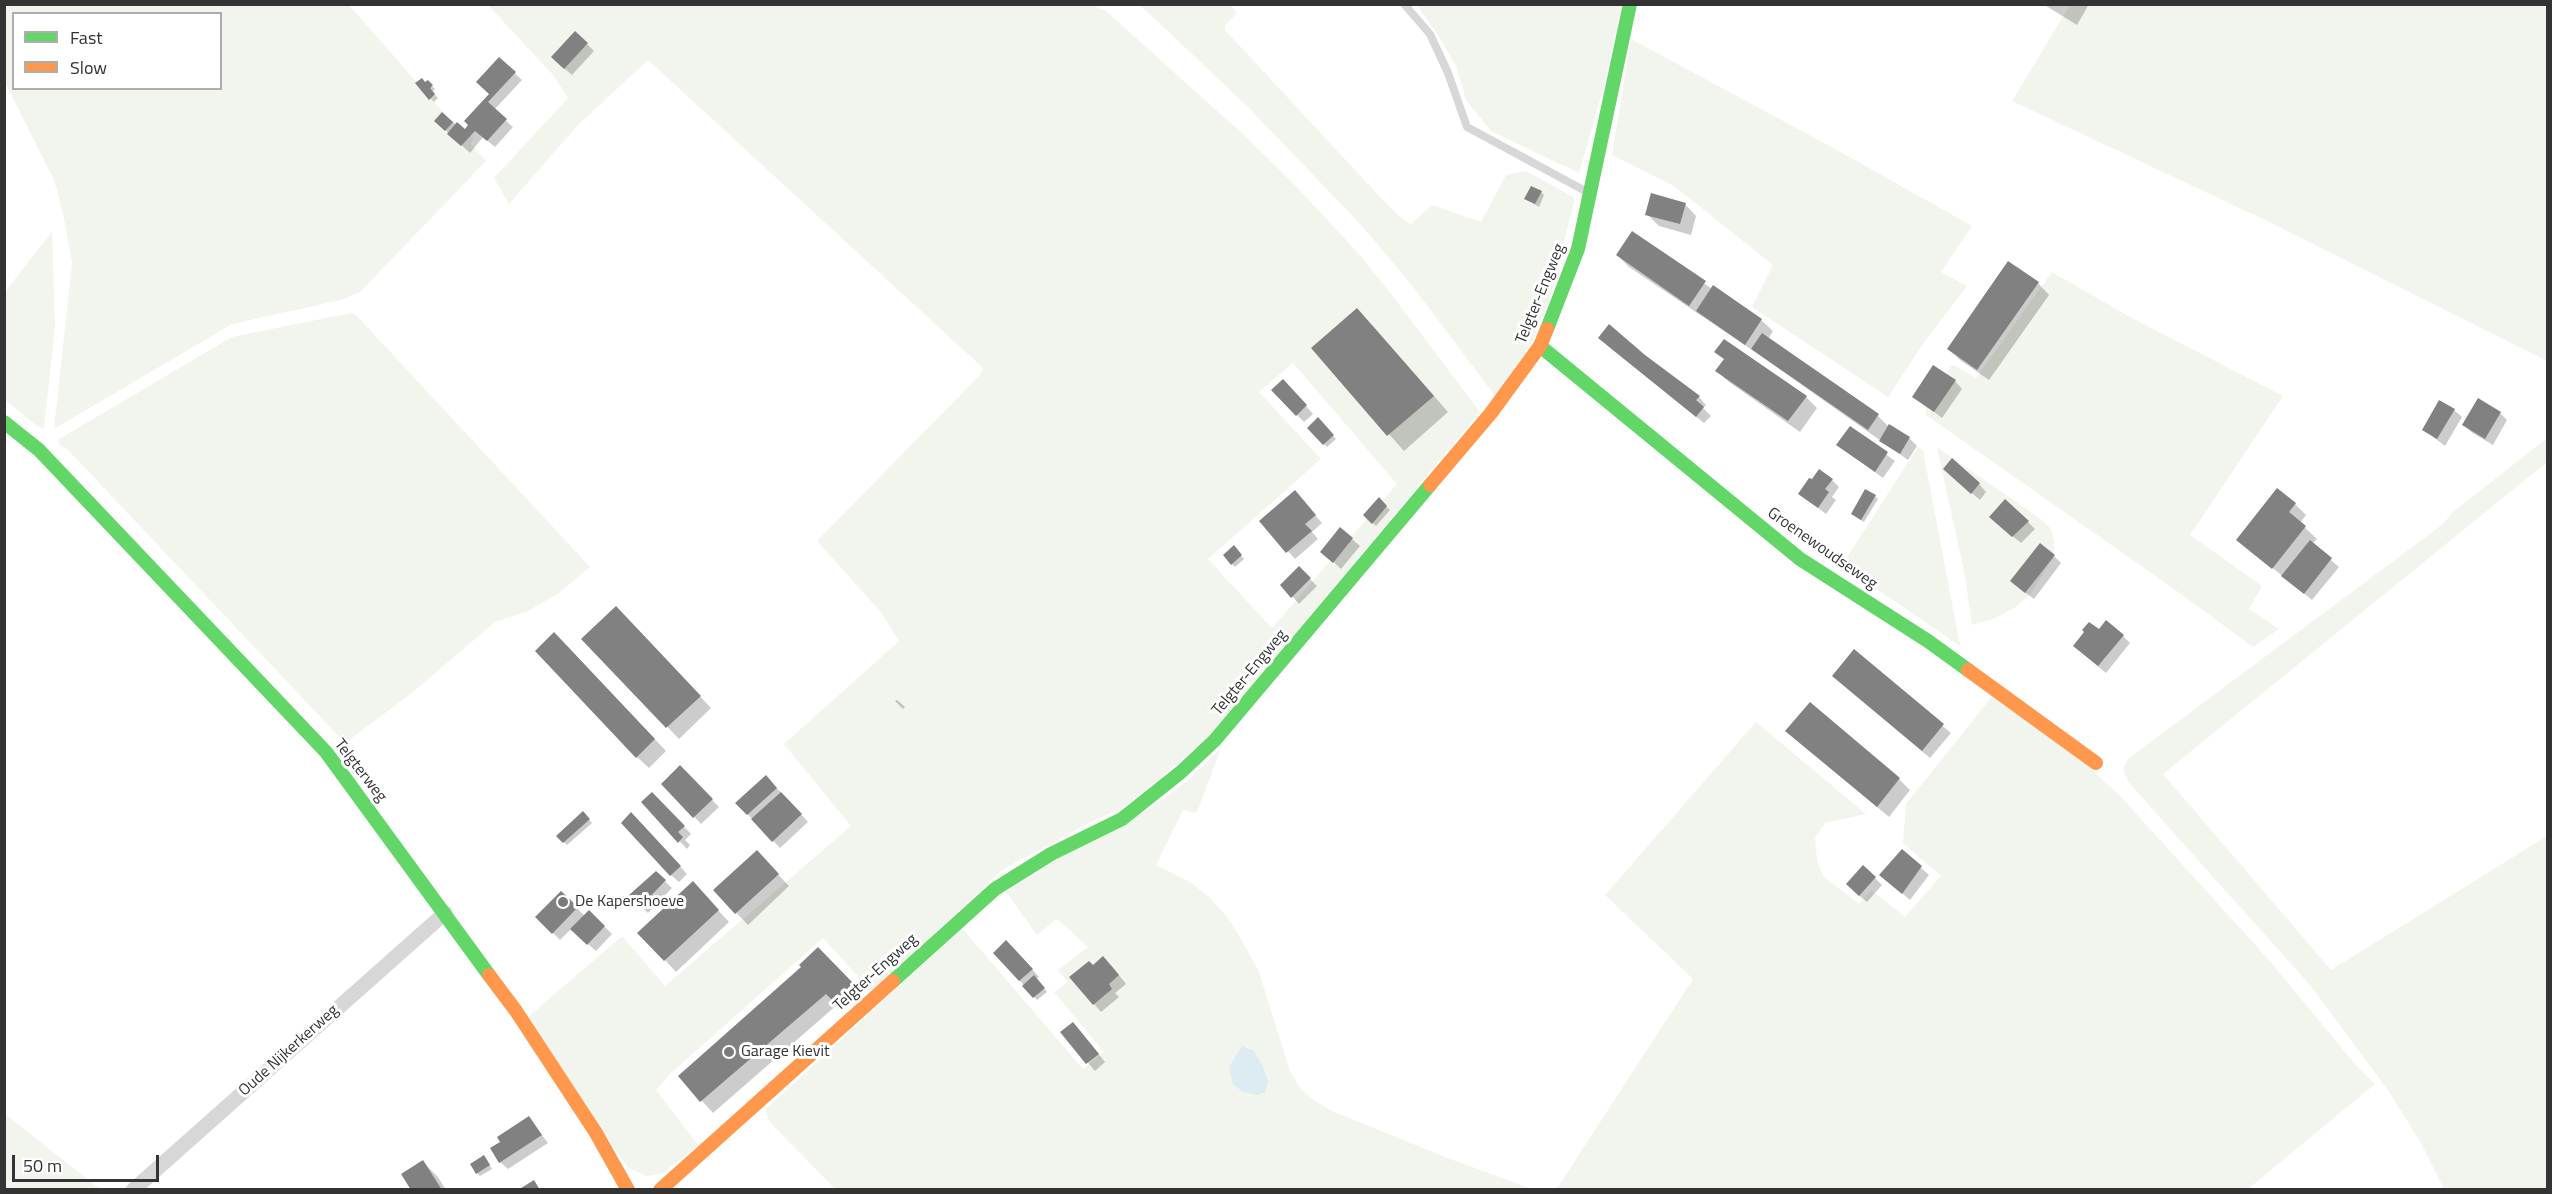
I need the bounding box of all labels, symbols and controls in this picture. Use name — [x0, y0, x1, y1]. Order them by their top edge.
legend — [12, 12, 222, 90]
text: Fast — [70, 24, 103, 51]
text: Slow — [70, 54, 107, 81]
street label: Telgter-Engweg — [1512, 241, 1570, 347]
street label: Groenewoudseweg — [1763, 504, 1881, 594]
street label: Telgter-Engweg — [1208, 626, 1292, 720]
street label: Telgterweg — [329, 736, 391, 806]
place label: De Kapershoeve — [575, 892, 684, 912]
marker: De Kapershoeve — [556, 895, 570, 909]
street label: Telgter-Engweg — [830, 930, 922, 1016]
street label: Oude Nijkerkerweg — [235, 1001, 343, 1101]
place label: Garage Kievit — [741, 1042, 830, 1062]
marker: Garage Kievit — [722, 1045, 736, 1059]
scale bar — [15, 1143, 162, 1181]
text: 50 m — [23, 1152, 62, 1179]

